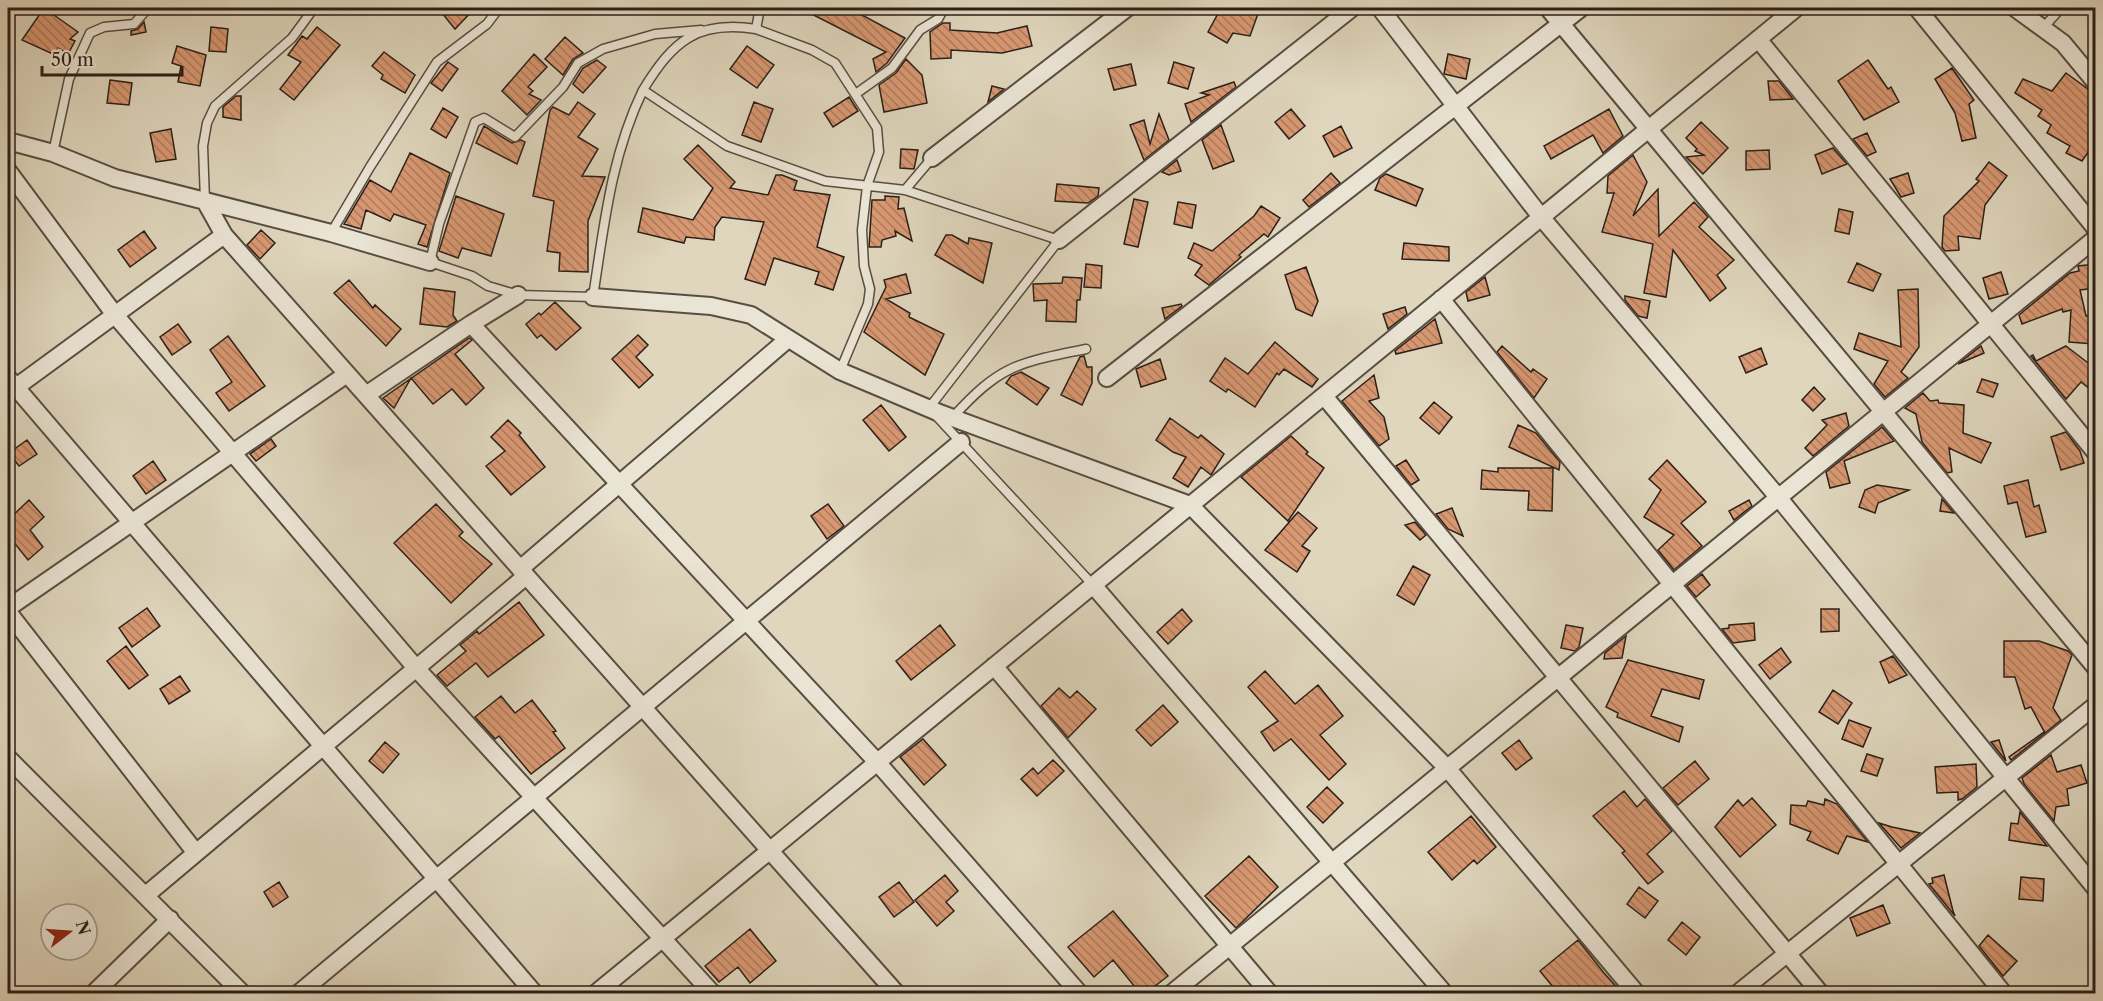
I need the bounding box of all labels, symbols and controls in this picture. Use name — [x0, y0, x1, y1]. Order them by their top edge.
scale bar — [42, 39, 182, 77]
text: 50 m — [51, 49, 94, 71]
north arrow — [39, 902, 99, 962]
text: N — [72, 918, 95, 937]

